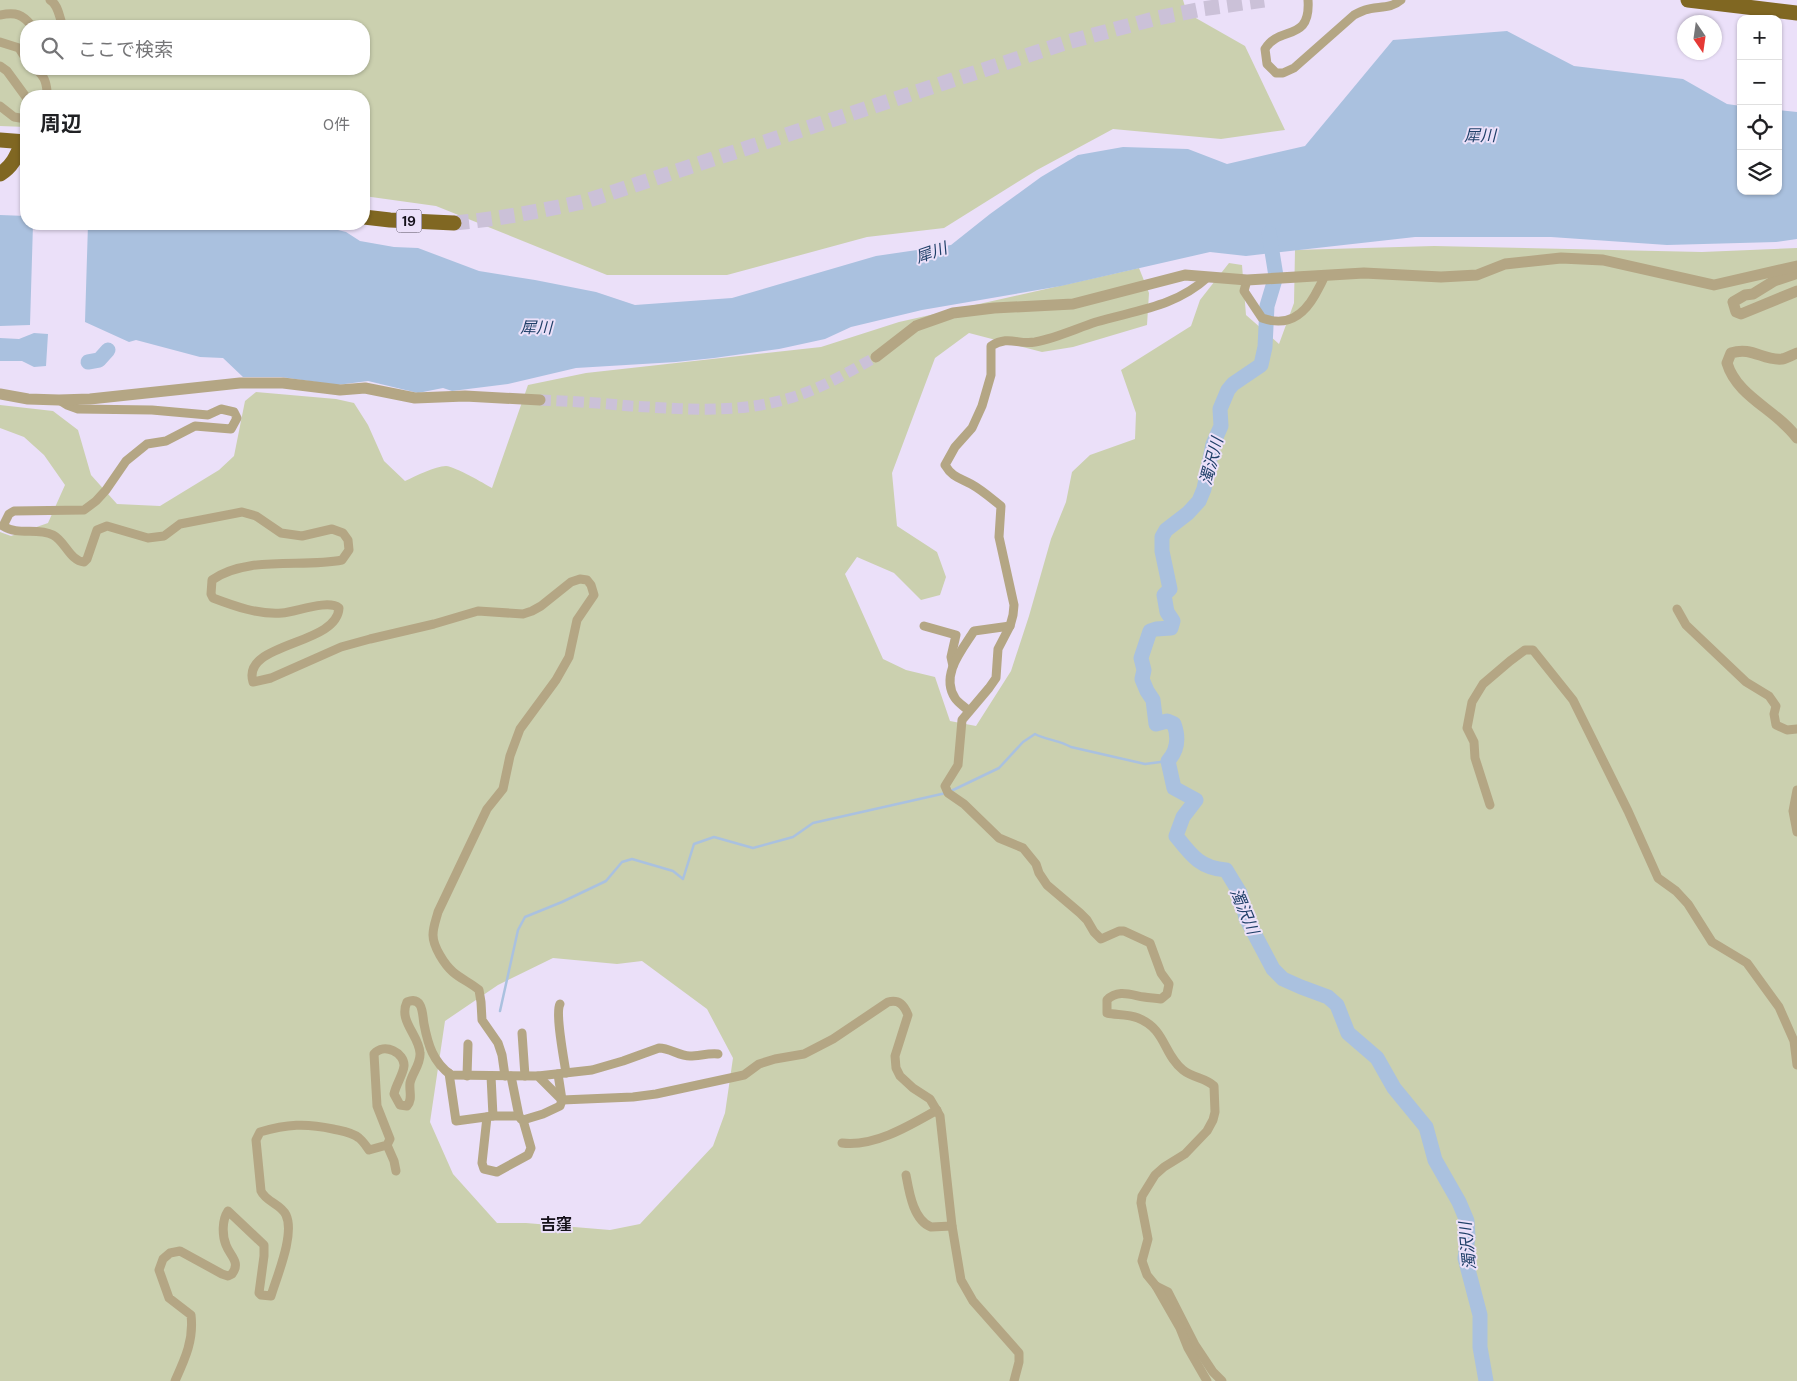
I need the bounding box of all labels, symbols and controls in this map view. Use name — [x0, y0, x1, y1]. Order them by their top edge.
north arrow — [1677, 15, 1722, 60]
map controls — [1737, 15, 1782, 195]
button: + — [1737, 15, 1782, 60]
search box — [20, 20, 370, 75]
icon: search — [38, 34, 66, 62]
text: ここで検索 — [78, 37, 173, 62]
button: − — [1737, 60, 1782, 105]
button: locate — [1737, 105, 1782, 150]
text: 周辺 — [40, 110, 82, 138]
text: 0件 — [323, 114, 350, 135]
water label: 犀川 — [1464, 125, 1498, 146]
button: layers — [1737, 150, 1782, 195]
road number: 19 — [396, 210, 422, 232]
water label: 犀川 — [913, 237, 952, 268]
water label: 犀川 — [520, 317, 554, 338]
water label: 濁沢川 — [1195, 433, 1228, 487]
water label: 濁沢川 — [1225, 885, 1264, 939]
district label: 吉窪 — [540, 1214, 572, 1235]
water label: 濁沢川 — [1454, 1219, 1480, 1271]

